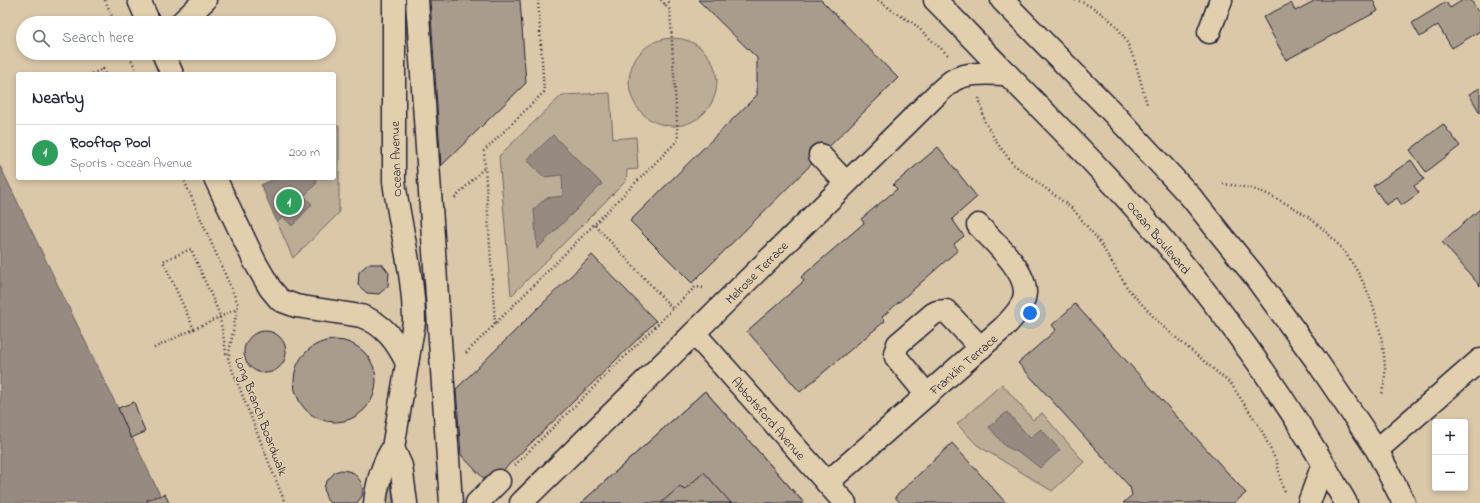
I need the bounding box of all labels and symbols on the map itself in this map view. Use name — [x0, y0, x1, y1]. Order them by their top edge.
street label: Ocean Avenue — [386, 121, 407, 197]
pin: 1 — [276, 187, 302, 217]
street label: Ocean Boulevard — [1121, 197, 1195, 279]
street label: Melrose Terrace — [721, 237, 793, 309]
your location — [1020, 303, 1040, 323]
street label: Franklin Terrace — [925, 330, 1002, 401]
street label: Long Branch Boardwalk — [228, 354, 292, 479]
street label: Abbotsford Avenue — [726, 373, 809, 465]

